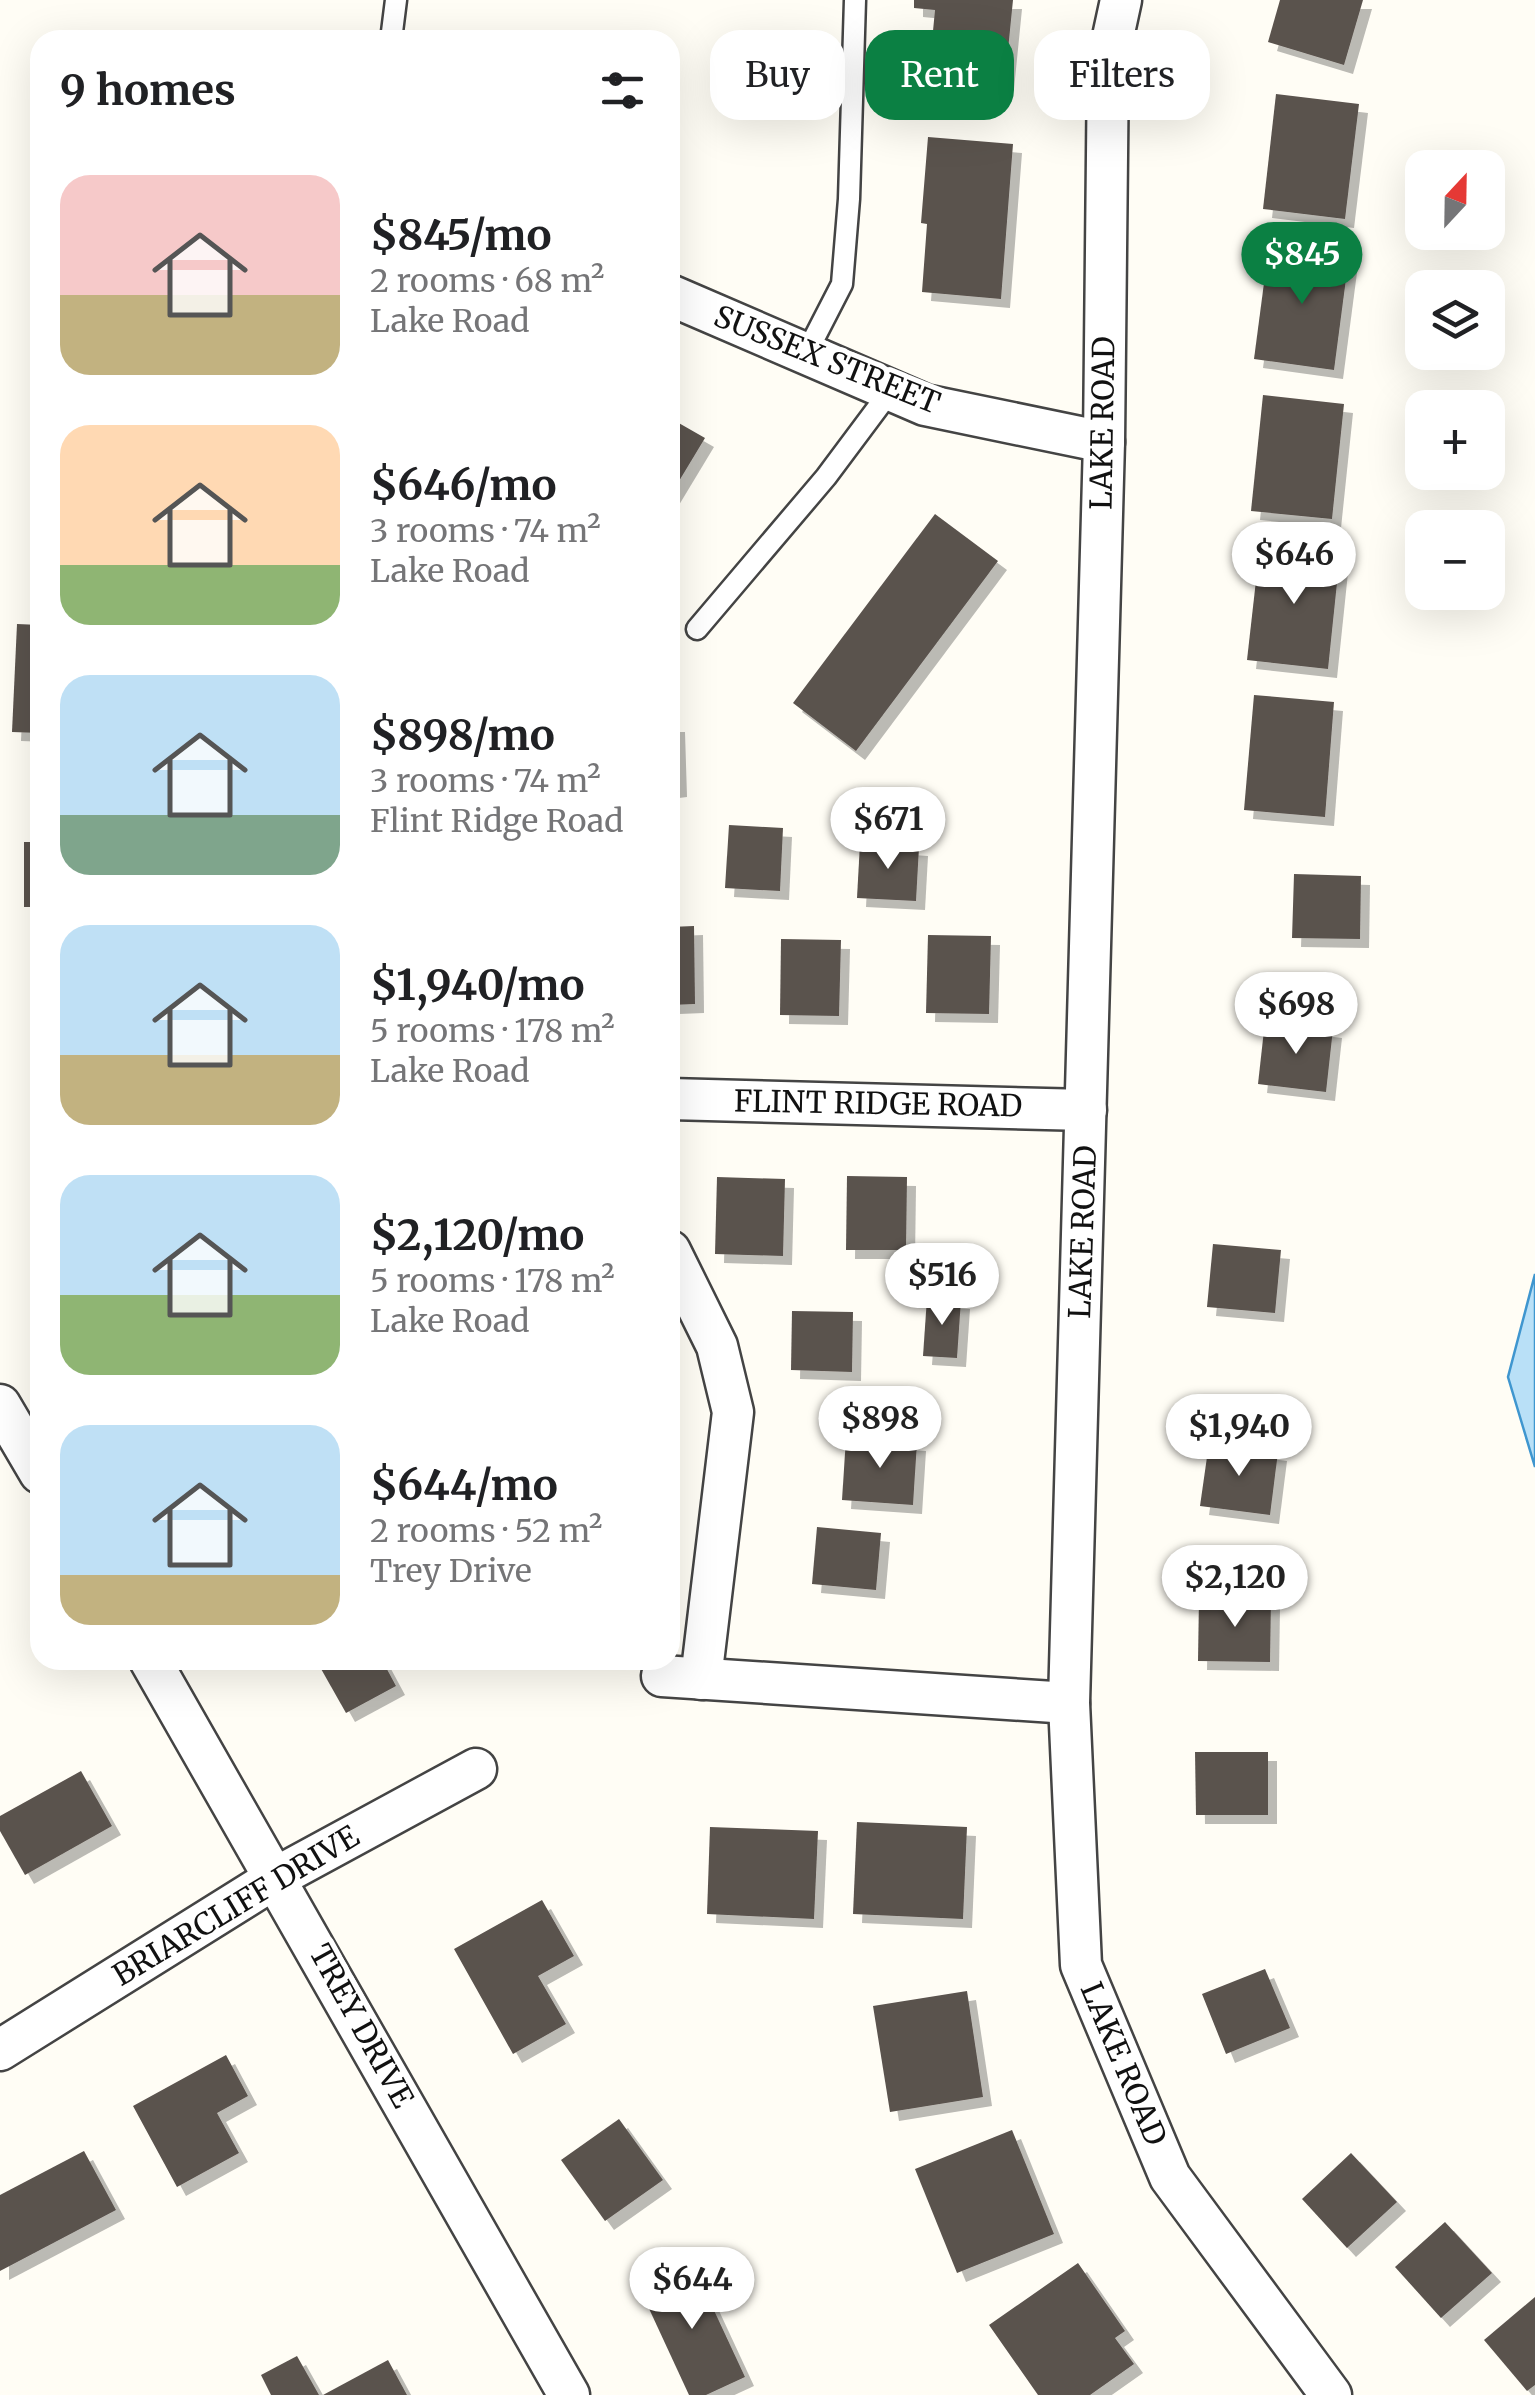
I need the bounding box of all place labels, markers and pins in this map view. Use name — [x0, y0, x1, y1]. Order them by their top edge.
pin: $845 — [1243, 222, 1361, 307]
pin: $646 — [1235, 522, 1353, 607]
pin: $671 — [829, 787, 947, 872]
pin: $698 — [1237, 972, 1355, 1057]
pin: $516 — [883, 1243, 1001, 1328]
pin: $898 — [821, 1386, 939, 1471]
pin: $1,940 — [1158, 1394, 1320, 1479]
pin: $2,120 — [1154, 1545, 1316, 1630]
pin: $644 — [633, 2247, 751, 2332]

